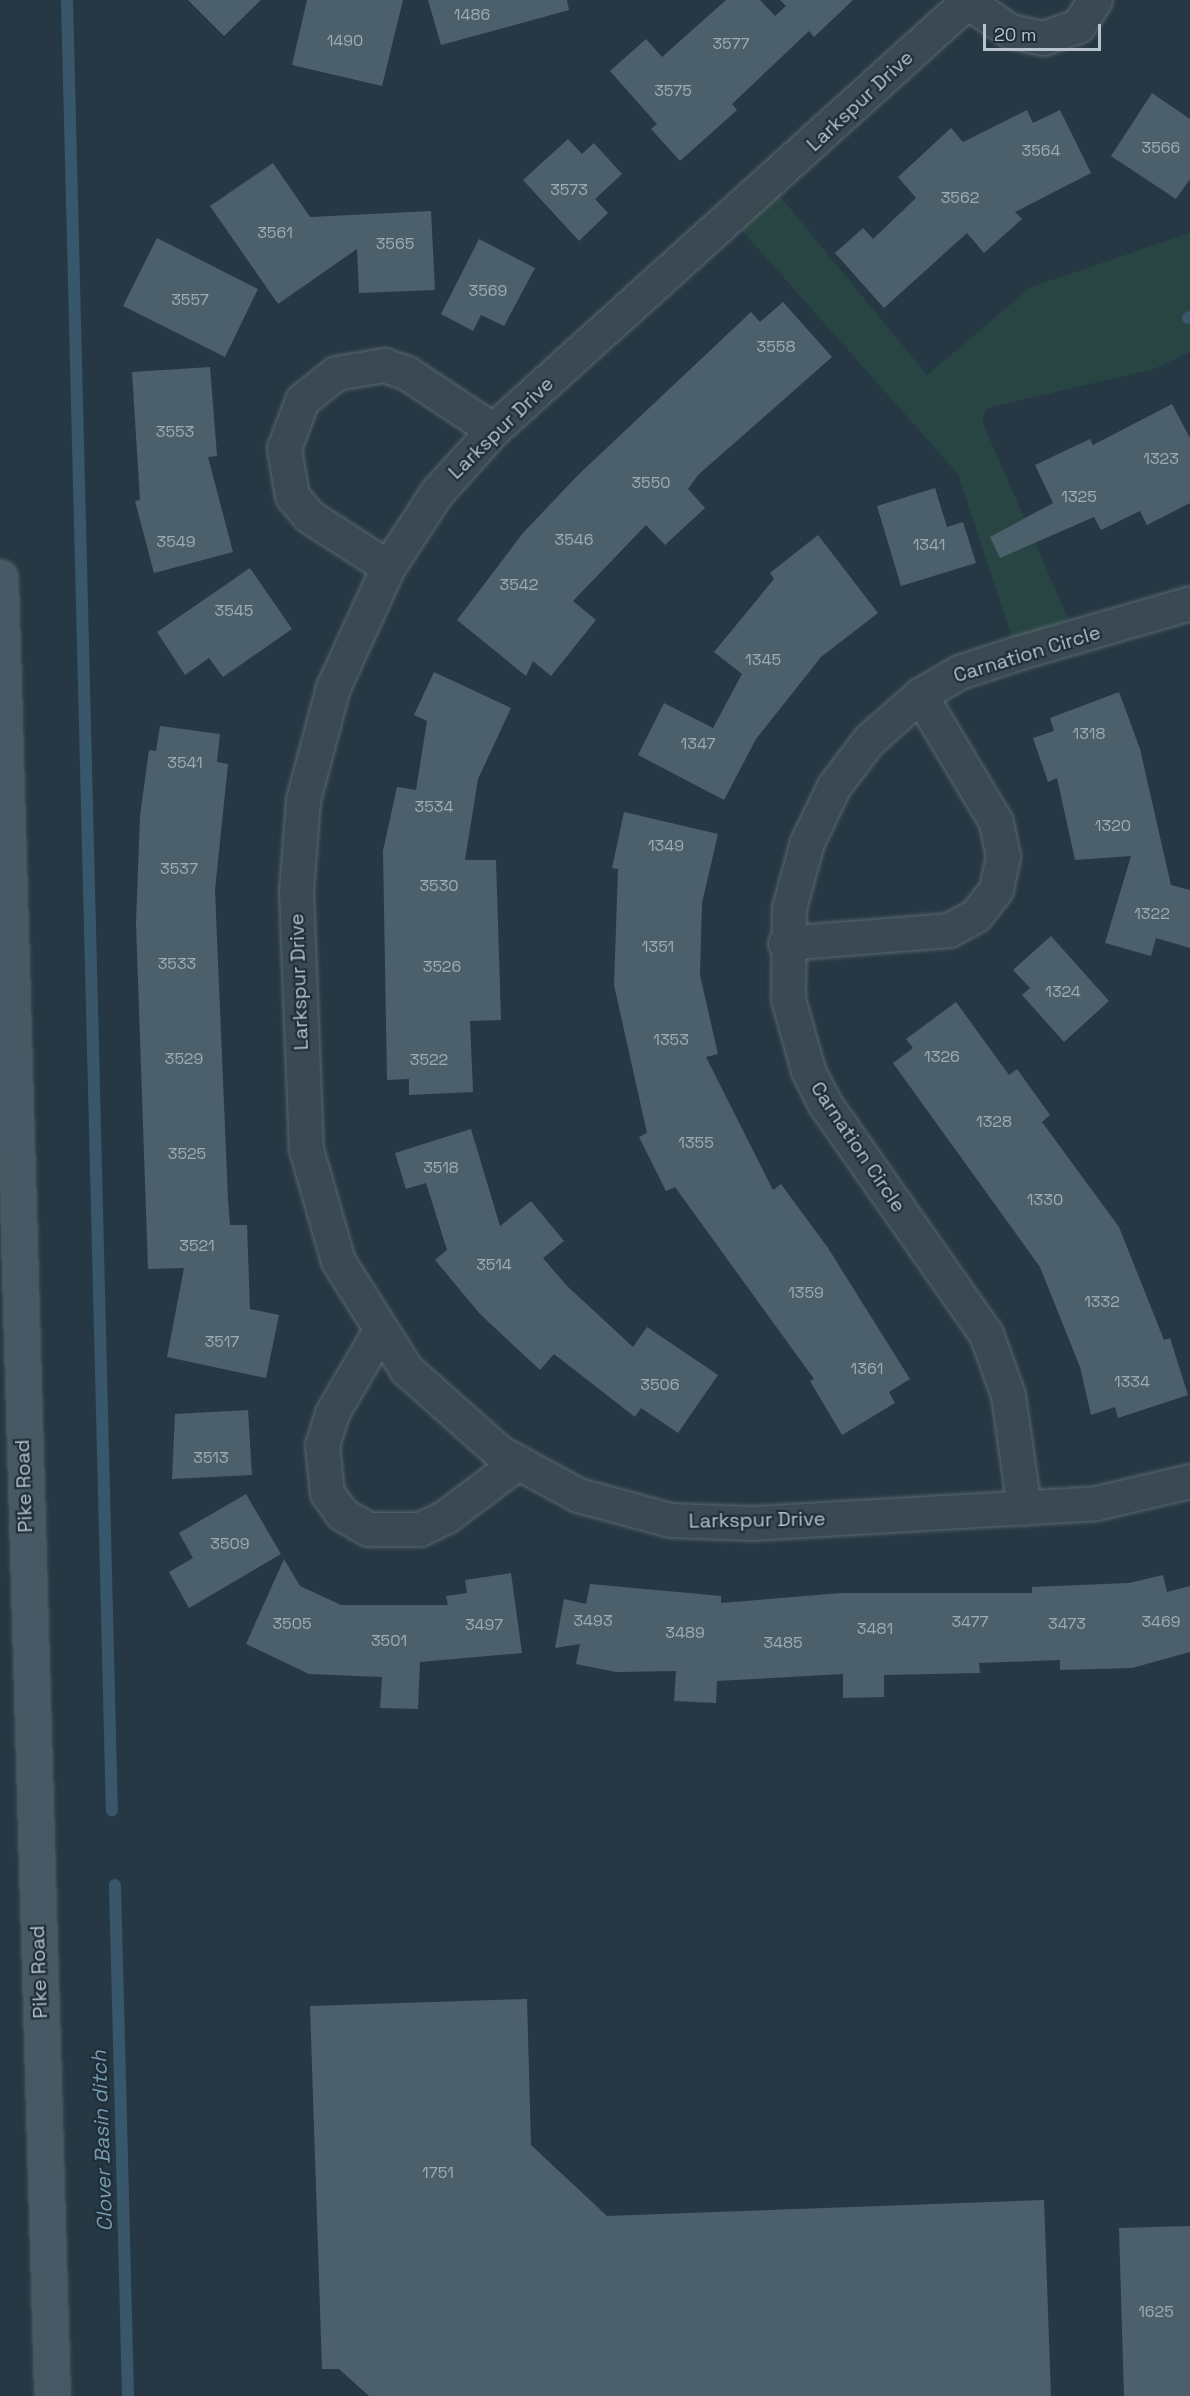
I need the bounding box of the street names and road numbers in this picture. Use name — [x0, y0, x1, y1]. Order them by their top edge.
street label: Larkspur Drive — [802, 46, 918, 156]
street label: Larkspur Drive — [443, 372, 559, 484]
street label: Carnation Circle — [951, 620, 1103, 688]
street label: Larkspur Drive — [285, 913, 313, 1051]
street label: Carnation Circle — [805, 1077, 911, 1217]
street label: Pike Road — [10, 1439, 38, 1533]
street label: Larkspur Drive — [688, 1507, 826, 1533]
street label: Pike Road — [25, 1925, 53, 2019]

